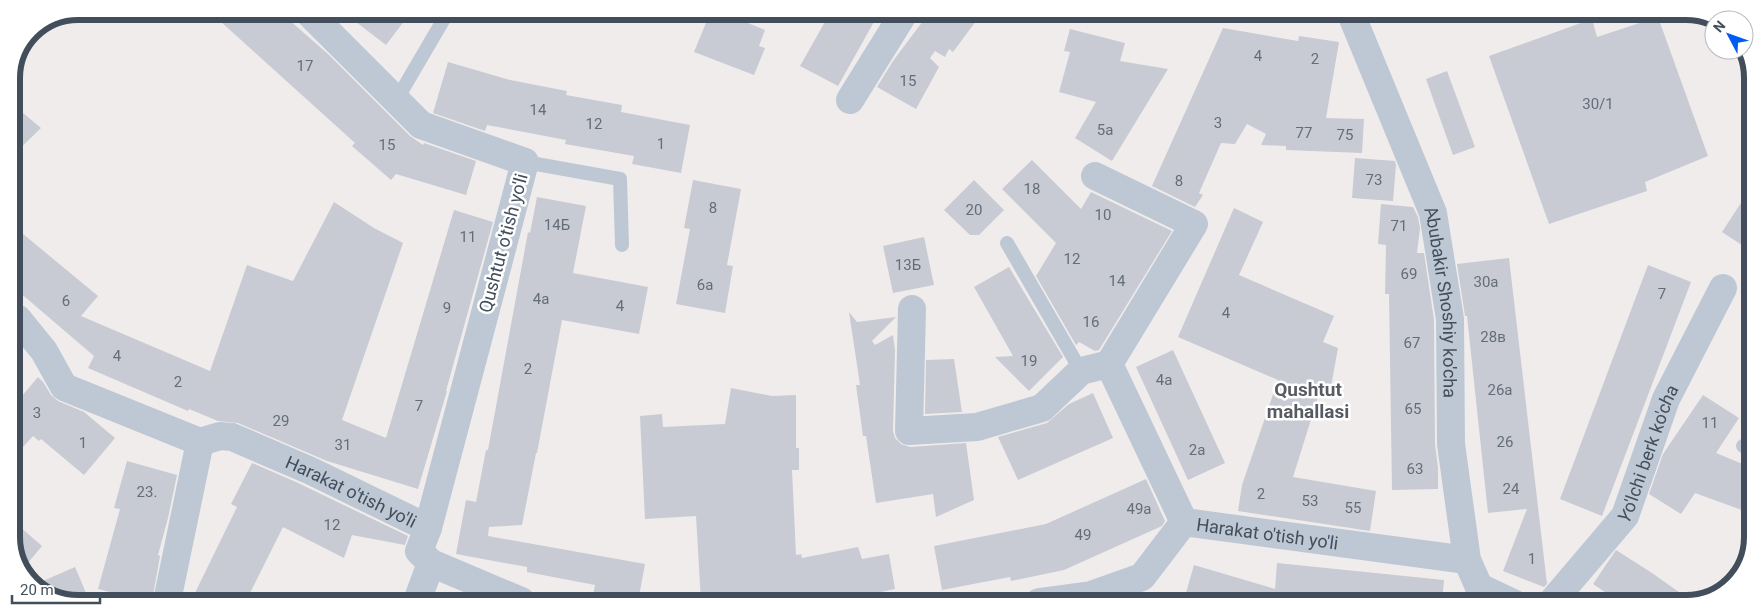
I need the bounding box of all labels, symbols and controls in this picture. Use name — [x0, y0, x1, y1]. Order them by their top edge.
north arrow — [1704, 10, 1754, 60]
text: N — [1710, 17, 1728, 35]
house number: 4 — [1254, 47, 1263, 65]
house number: 2 — [1311, 50, 1319, 68]
house number: 17 — [297, 57, 313, 75]
house number: 15 — [900, 72, 916, 90]
house number: 30/1 — [1582, 95, 1614, 113]
house number: 14 — [530, 101, 547, 119]
house number: 3 — [1214, 114, 1222, 132]
house number: 12 — [586, 115, 602, 133]
house number: 5а — [1097, 121, 1113, 139]
house number: 77 — [1296, 124, 1312, 142]
house number: 75 — [1337, 126, 1353, 144]
house number: 1 — [657, 135, 665, 153]
house number: 15 — [379, 136, 395, 154]
street label: Qushtut o'tish yo'li — [474, 171, 532, 315]
house number: 73 — [1366, 171, 1382, 189]
house number: 8 — [1175, 172, 1183, 190]
house number: 18 — [1024, 180, 1040, 198]
house number: 8 — [709, 199, 717, 217]
house number: 20 — [966, 201, 982, 219]
street label: Abubakir Shoshiy ko'cha — [1421, 203, 1461, 398]
house number: 10 — [1095, 206, 1111, 224]
house number: 14Б — [544, 216, 570, 234]
house number: 71 — [1391, 217, 1407, 235]
house number: 11 — [460, 228, 476, 246]
house number: 12 — [1064, 250, 1080, 268]
house number: 13Б — [895, 256, 921, 274]
house number: 69 — [1401, 265, 1417, 283]
house number: 14 — [1109, 272, 1126, 290]
house number: 30a — [1473, 273, 1499, 291]
house number: 6a — [697, 276, 713, 294]
house number: 7 — [1658, 285, 1666, 303]
house number: 4a — [533, 290, 549, 308]
house number: 6 — [62, 292, 70, 310]
house number: 4 — [616, 297, 625, 315]
house number: 9 — [443, 299, 451, 317]
house number: 4 — [1222, 304, 1231, 322]
house number: 16 — [1083, 313, 1099, 331]
house number: 28в — [1480, 328, 1506, 346]
house number: 67 — [1404, 334, 1420, 352]
house number: 4 — [113, 347, 122, 365]
house number: 19 — [1021, 352, 1037, 370]
house number: 2 — [524, 360, 532, 378]
house number: 4а — [1156, 371, 1172, 389]
house number: 2 — [174, 373, 182, 391]
district label: Qushtut mahallasi — [1267, 378, 1349, 423]
house number: 26a — [1487, 381, 1513, 399]
street label: Yo'lchi berk ko'cha — [1613, 381, 1682, 527]
house number: 7 — [415, 397, 423, 415]
house number: 65 — [1405, 400, 1421, 418]
house number: 3 — [33, 404, 41, 422]
house number: 29 — [273, 412, 289, 430]
house number: 11 — [1702, 414, 1718, 432]
house number: 26 — [1497, 433, 1513, 451]
house number: 1 — [79, 434, 87, 452]
house number: 31 — [335, 436, 351, 454]
house number: 2а — [1189, 441, 1205, 459]
street label: Harakat o'tish yo'li — [283, 451, 420, 532]
house number: 63 — [1407, 460, 1423, 478]
house number: 24 — [1503, 480, 1520, 498]
house number: 23. — [137, 483, 157, 501]
house number: 2 — [1257, 485, 1265, 503]
house number: 53 — [1302, 492, 1318, 510]
house number: 55 — [1345, 499, 1361, 517]
house number: 49а — [1126, 500, 1152, 518]
street label: Harakat o'tish yo'li — [1195, 513, 1340, 553]
house number: 12 — [324, 516, 340, 534]
house number: 49 — [1075, 526, 1091, 544]
house number: 1 — [1528, 550, 1536, 568]
scale bar — [12, 572, 100, 604]
text: 20 m — [20, 581, 54, 599]

